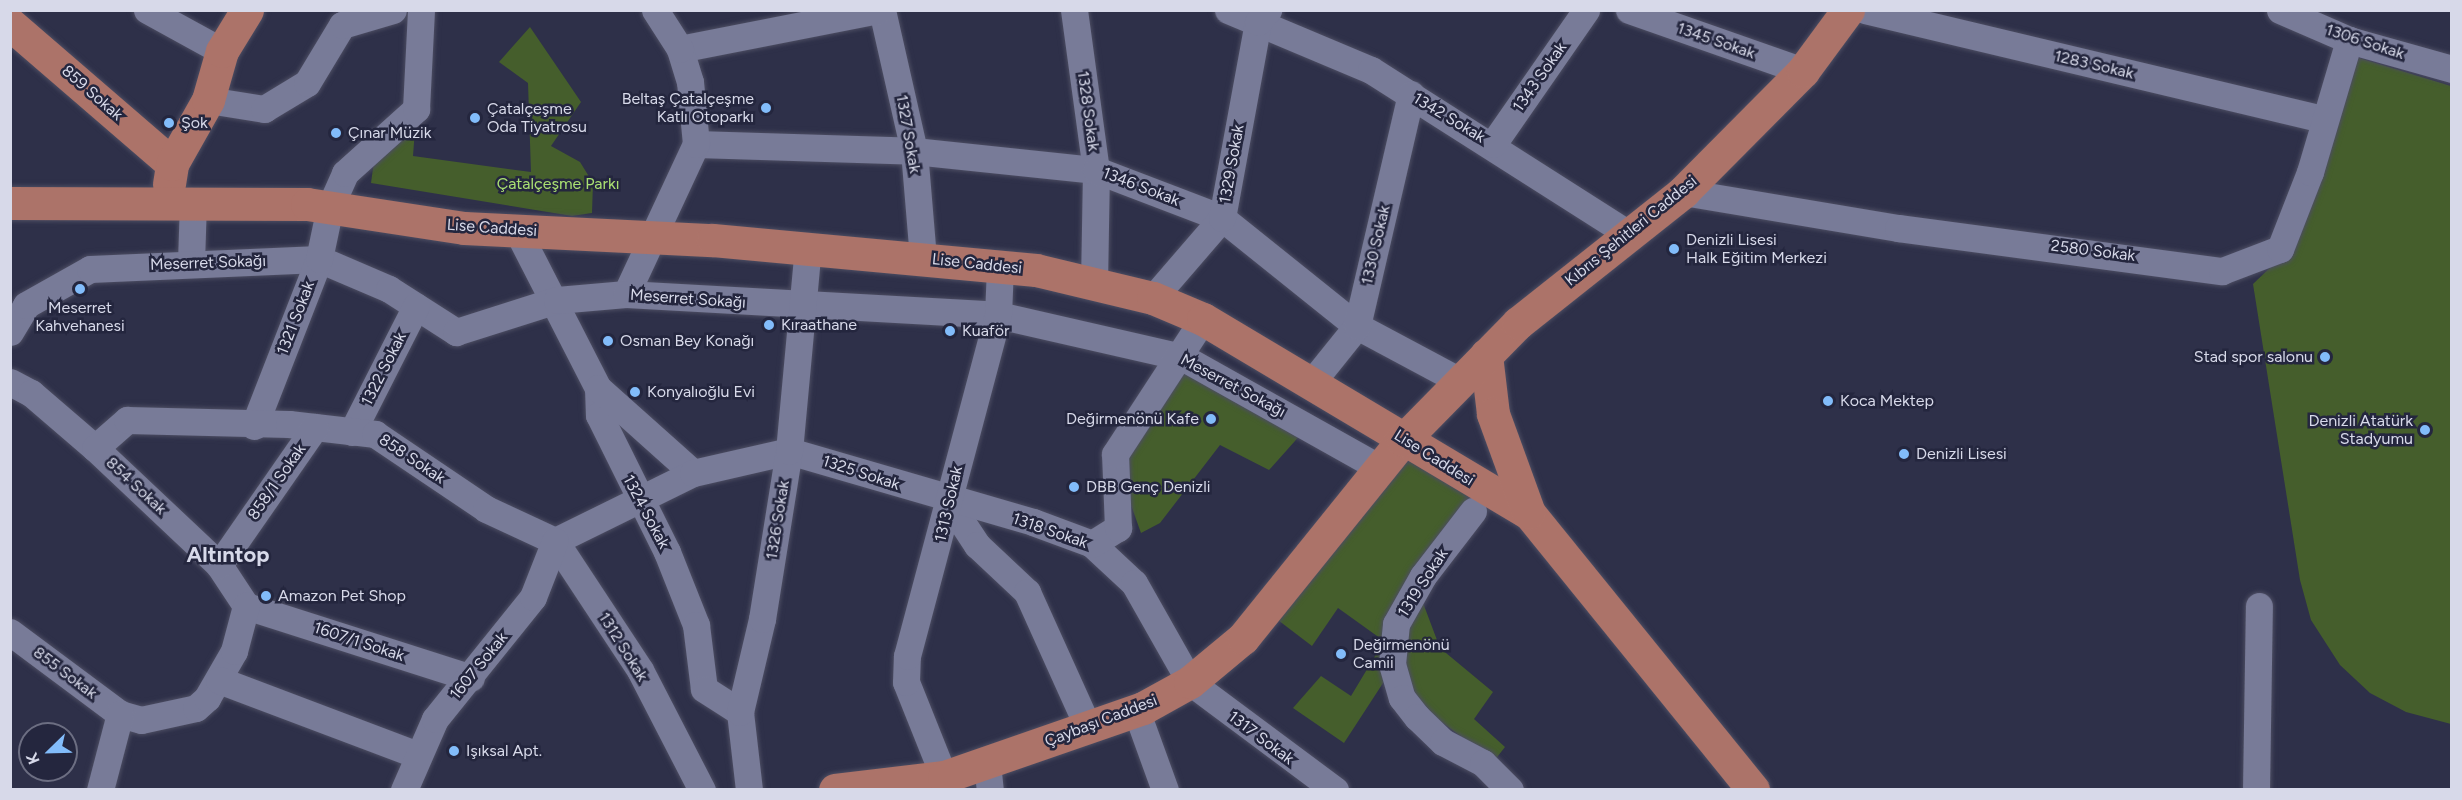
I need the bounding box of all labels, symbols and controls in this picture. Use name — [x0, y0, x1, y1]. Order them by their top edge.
street label: 1345 Sokak — [1675, 19, 1757, 63]
street label: 1306 Sokak — [2323, 20, 2407, 64]
street label: 1343 Sokak — [1509, 39, 1571, 115]
street label: 1283 Sokak — [2053, 47, 2135, 83]
street label: 859 Sokak — [58, 61, 126, 125]
street label: 1328 Sokak — [1073, 70, 1103, 152]
place label: Beltaş Çatalçeşme Katlı Otoparkı — [622, 89, 754, 127]
street label: 1342 Sokak — [1409, 89, 1489, 147]
street label: 1327 Sokak — [892, 93, 924, 175]
place label: Çatalçeşme Oda Tiyatrosu — [487, 99, 587, 137]
marker: Beltaş Çatalçeşme Katlı Otoparkı — [759, 101, 773, 115]
marker: Çatalçeşme Oda Tiyatrosu — [468, 111, 482, 125]
place label: Şok — [181, 113, 208, 133]
marker: Şok — [162, 116, 176, 130]
place label: Çınar Müzik — [348, 123, 431, 143]
street label: 1329 Sokak — [1216, 123, 1248, 205]
marker: Çınar Müzik — [329, 126, 343, 140]
street label: 1346 Sokak — [1100, 164, 1182, 210]
street label: Kıbrıs Şehitleri Caddesi — [1561, 172, 1701, 290]
park label: Çatalçeşme Parkı — [497, 174, 619, 194]
street label: 1330 Sokak — [1358, 203, 1394, 287]
street label: Lise Caddesi — [446, 215, 538, 241]
place label: Denizli Lisesi Halk Eğitim Merkezi — [1686, 230, 1827, 268]
street label: 2580 Sokak — [2050, 236, 2136, 266]
marker: Denizli Lisesi Halk Eğitim Merkezi — [1667, 242, 1681, 256]
street label: Lise Caddesi — [931, 250, 1023, 278]
street label: Meserret Sokağı — [150, 251, 266, 275]
street label: 1321 Sokak — [273, 278, 319, 358]
marker: Meserret Kahvehanesi — [73, 282, 87, 296]
street label: Meserret Sokağı — [629, 285, 747, 313]
place label: Meserret Kahvehanesi — [35, 298, 125, 336]
place label: Kıraathane — [781, 315, 857, 335]
marker: Kıraathane — [762, 318, 776, 332]
place label: Kuaför — [962, 321, 1009, 341]
marker: Kuaför — [943, 324, 957, 338]
street label: 1322 Sokak — [357, 329, 411, 409]
place label: Osman Bey Konağı — [620, 331, 754, 351]
marker: Osman Bey Konağı — [601, 334, 615, 348]
place label: Stad spor salonu — [2194, 347, 2313, 367]
street label: Meserret Sokağı — [1177, 350, 1289, 422]
marker: Stad spor salonu — [2318, 350, 2332, 364]
place label: Konyalıoğlu Evi — [647, 382, 755, 402]
marker: Konyalıoğlu Evi — [628, 385, 642, 399]
place label: Koca Mektep — [1840, 391, 1934, 411]
marker: Koca Mektep — [1821, 394, 1835, 408]
place label: Değirmenönü Kafe — [1066, 409, 1199, 429]
place label: Denizli Atatürk Stadyumu — [2308, 411, 2413, 449]
marker: Değirmenönü Kafe — [1204, 412, 1218, 426]
marker: Denizli Atatürk Stadyumu — [2418, 423, 2432, 437]
street label: Lise Caddesi — [1391, 426, 1477, 490]
street label: 858 Sokak — [375, 430, 449, 488]
street label: 858/1 Sokak — [244, 440, 310, 524]
place label: Denizli Lisesi — [1916, 444, 2007, 464]
marker: Denizli Lisesi — [1897, 447, 1911, 461]
street label: 1325 Sokak — [820, 452, 902, 494]
street label: 854 Sokak — [102, 453, 170, 519]
street label: 1313 Sokak — [931, 464, 967, 544]
street label: 1324 Sokak — [619, 472, 673, 552]
place label: DBB Genç Denizli — [1086, 477, 1210, 497]
street label: 1326 Sokak — [762, 479, 794, 561]
marker: DBB Genç Denizli — [1067, 480, 1081, 494]
street label: 1318 Sokak — [1010, 509, 1090, 553]
district label: Altıntop — [187, 542, 269, 568]
street label: 1319 Sokak — [1394, 545, 1452, 621]
place label: Amazon Pet Shop — [278, 586, 406, 606]
marker: Amazon Pet Shop — [259, 589, 273, 603]
street label: 1312 Sokak — [594, 609, 652, 685]
street label: 1607/1 Sokak — [311, 618, 407, 666]
street label: 1607 Sokak — [446, 628, 512, 704]
place label: Değirmenönü Camii — [1353, 635, 1450, 673]
street label: 855 Sokak — [29, 643, 101, 703]
marker: Değirmenönü Camii — [1334, 647, 1348, 661]
street label: Çaybaşı Caddesi — [1042, 691, 1160, 751]
street label: 1317 Sokak — [1224, 707, 1298, 769]
north arrow — [18, 722, 78, 782]
place label: Işıksal Apt. — [466, 741, 542, 761]
marker: Işıksal Apt. — [447, 744, 461, 758]
text: K — [22, 750, 44, 767]

